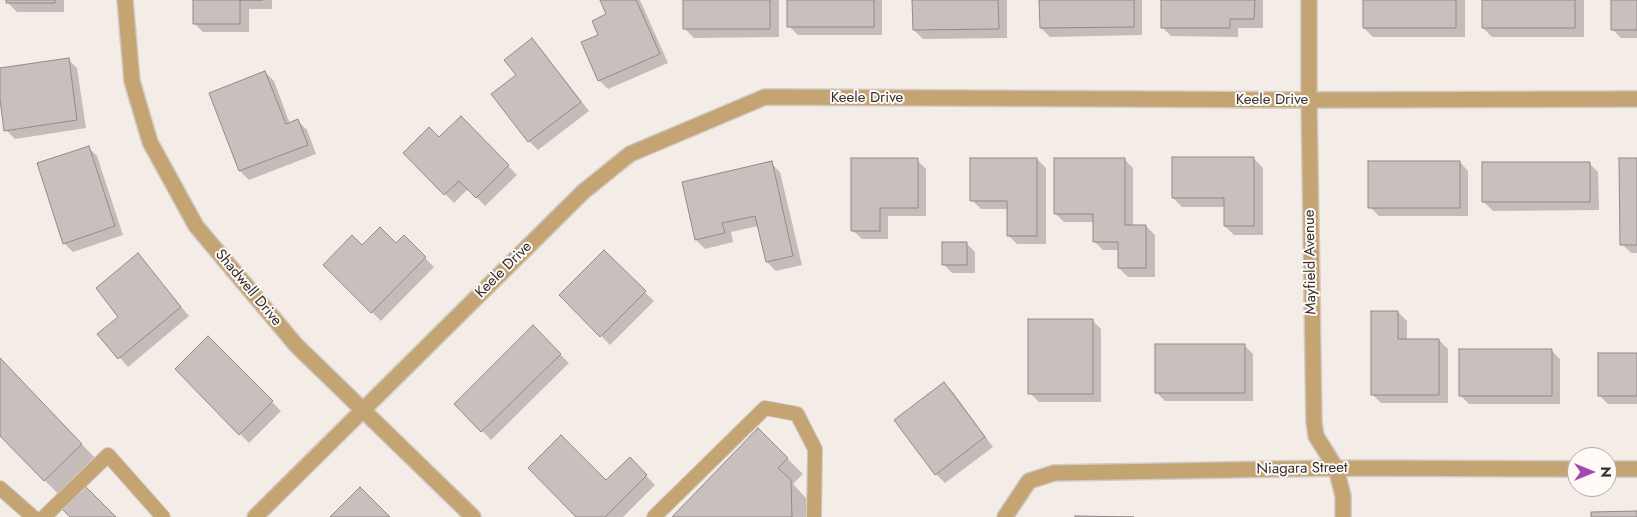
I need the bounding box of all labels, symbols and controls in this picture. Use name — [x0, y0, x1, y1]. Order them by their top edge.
street label: Keele Drive — [831, 89, 903, 107]
street label: Keele Drive — [1236, 91, 1308, 109]
street label: Mayfield Avenue — [1301, 209, 1321, 315]
street label: Keele Drive — [472, 238, 536, 302]
street label: Shadwell Drive — [211, 246, 285, 330]
north arrow — [1567, 447, 1617, 497]
street label: Niagara Street — [1256, 459, 1348, 479]
text: N — [1596, 466, 1616, 478]

